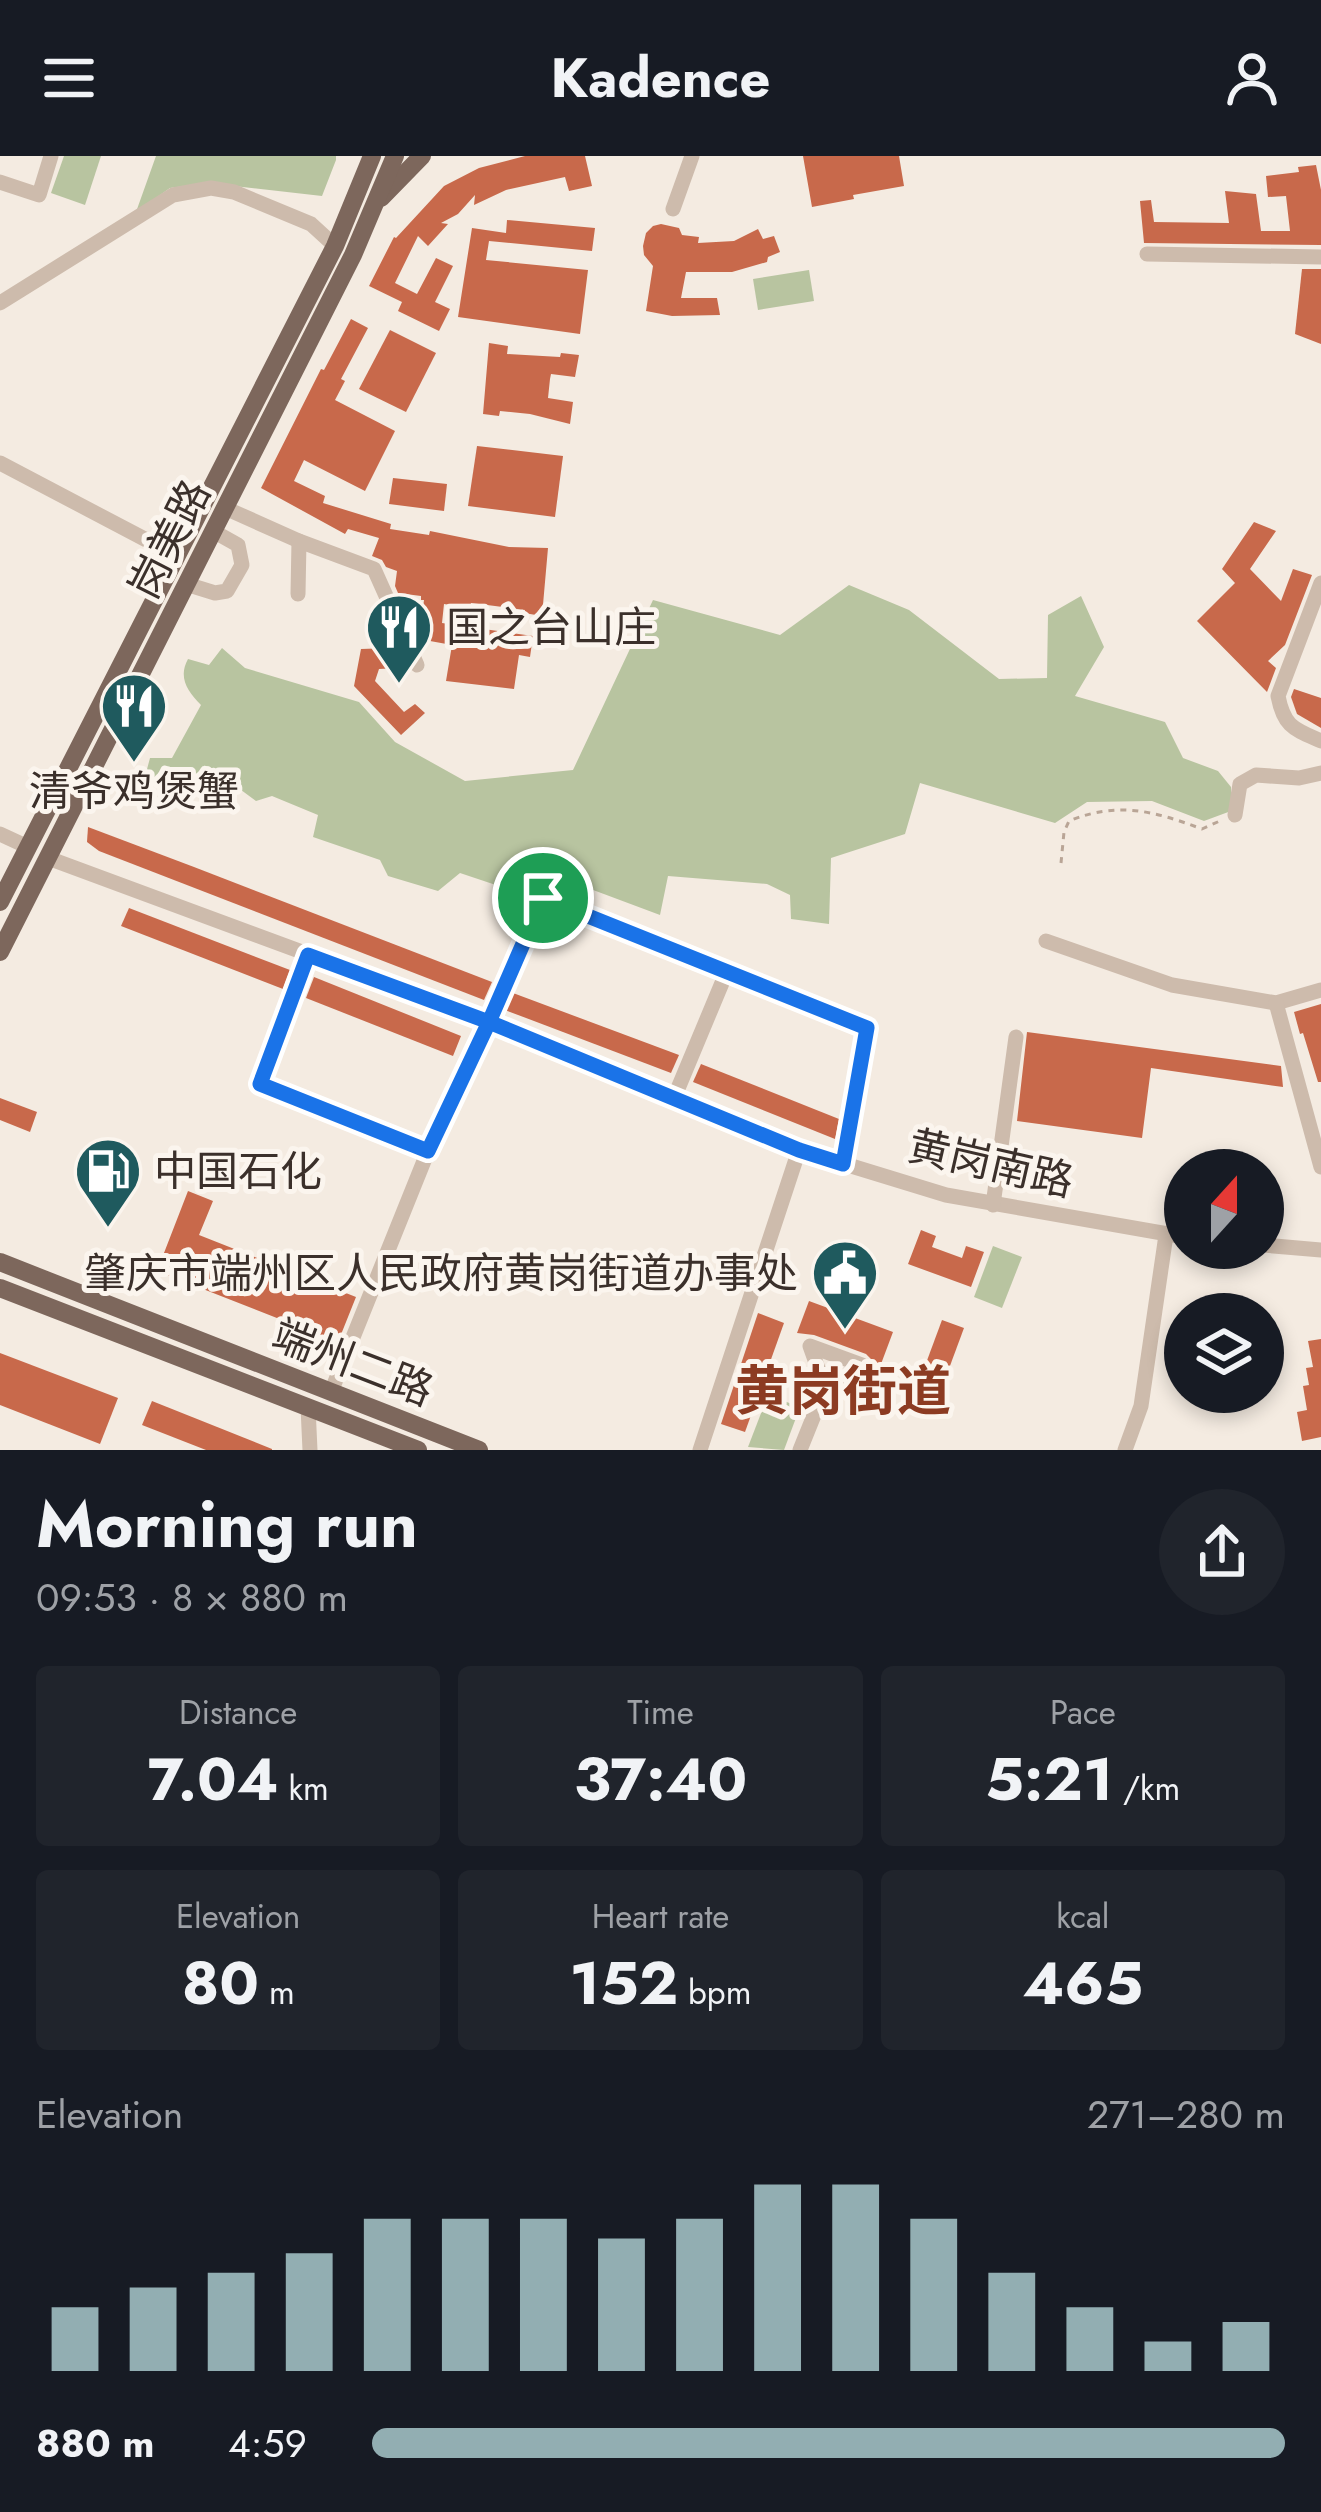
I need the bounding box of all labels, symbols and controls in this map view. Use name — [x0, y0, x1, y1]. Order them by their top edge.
text: Kadence — [551, 39, 770, 117]
icon: menu — [36, 45, 102, 111]
icon: person — [1219, 45, 1285, 111]
street label: 岗美路 — [114, 469, 225, 609]
restaurant icon: 国之台山庄 — [364, 592, 434, 686]
place label: 国之台山庄 — [446, 597, 656, 658]
restaurant icon: 清爷鸡煲蟹 — [99, 671, 169, 765]
place label: 清爷鸡煲蟹 — [29, 761, 239, 822]
pin — [492, 847, 594, 949]
icon: arrive — [510, 865, 576, 931]
street label: 黄岗南路 — [902, 1115, 1080, 1212]
fuel station icon: 中国石化 — [73, 1136, 143, 1230]
place label: 中国石化 — [154, 1141, 322, 1202]
north arrow — [1164, 1149, 1284, 1269]
map controls — [1164, 1149, 1284, 1413]
public building icon: 肇庆市端州区人民政府黄岗街道办事处 — [810, 1238, 880, 1332]
place label: 肇庆市端州区人民政府黄岗街道办事处 — [84, 1243, 798, 1304]
button: layers — [1164, 1293, 1284, 1413]
street label: 端州二路 — [263, 1304, 442, 1421]
district label: 黄岗街道 — [735, 1352, 951, 1430]
text: Morning run — [36, 1476, 418, 1572]
button: share — [1159, 1489, 1285, 1615]
text: 09:53 · 8 × 880 m — [36, 1569, 348, 1626]
text: Distance — [179, 1689, 297, 1736]
text: Time — [627, 1689, 694, 1736]
text: Pace — [1050, 1689, 1116, 1736]
text: 7.04 — [148, 1736, 279, 1823]
text: 37:40 — [574, 1736, 747, 1823]
text: 5:21 — [985, 1736, 1113, 1823]
text: km — [279, 1765, 329, 1812]
text: /km — [1113, 1765, 1180, 1812]
text: Elevation — [176, 1893, 300, 1940]
text: Heart rate — [592, 1893, 729, 1940]
text: kcal — [1056, 1893, 1109, 1940]
text: 80 — [182, 1940, 259, 2027]
text: 152 — [570, 1940, 678, 2027]
text: 465 — [1022, 1940, 1143, 2027]
text: m — [259, 1969, 295, 2016]
text: bpm — [678, 1969, 751, 2016]
text: Elevation — [36, 2086, 183, 2143]
text: 271–280 m — [1087, 2086, 1285, 2143]
text: 880 m — [36, 2415, 154, 2472]
text: 4:59 — [228, 2415, 307, 2472]

